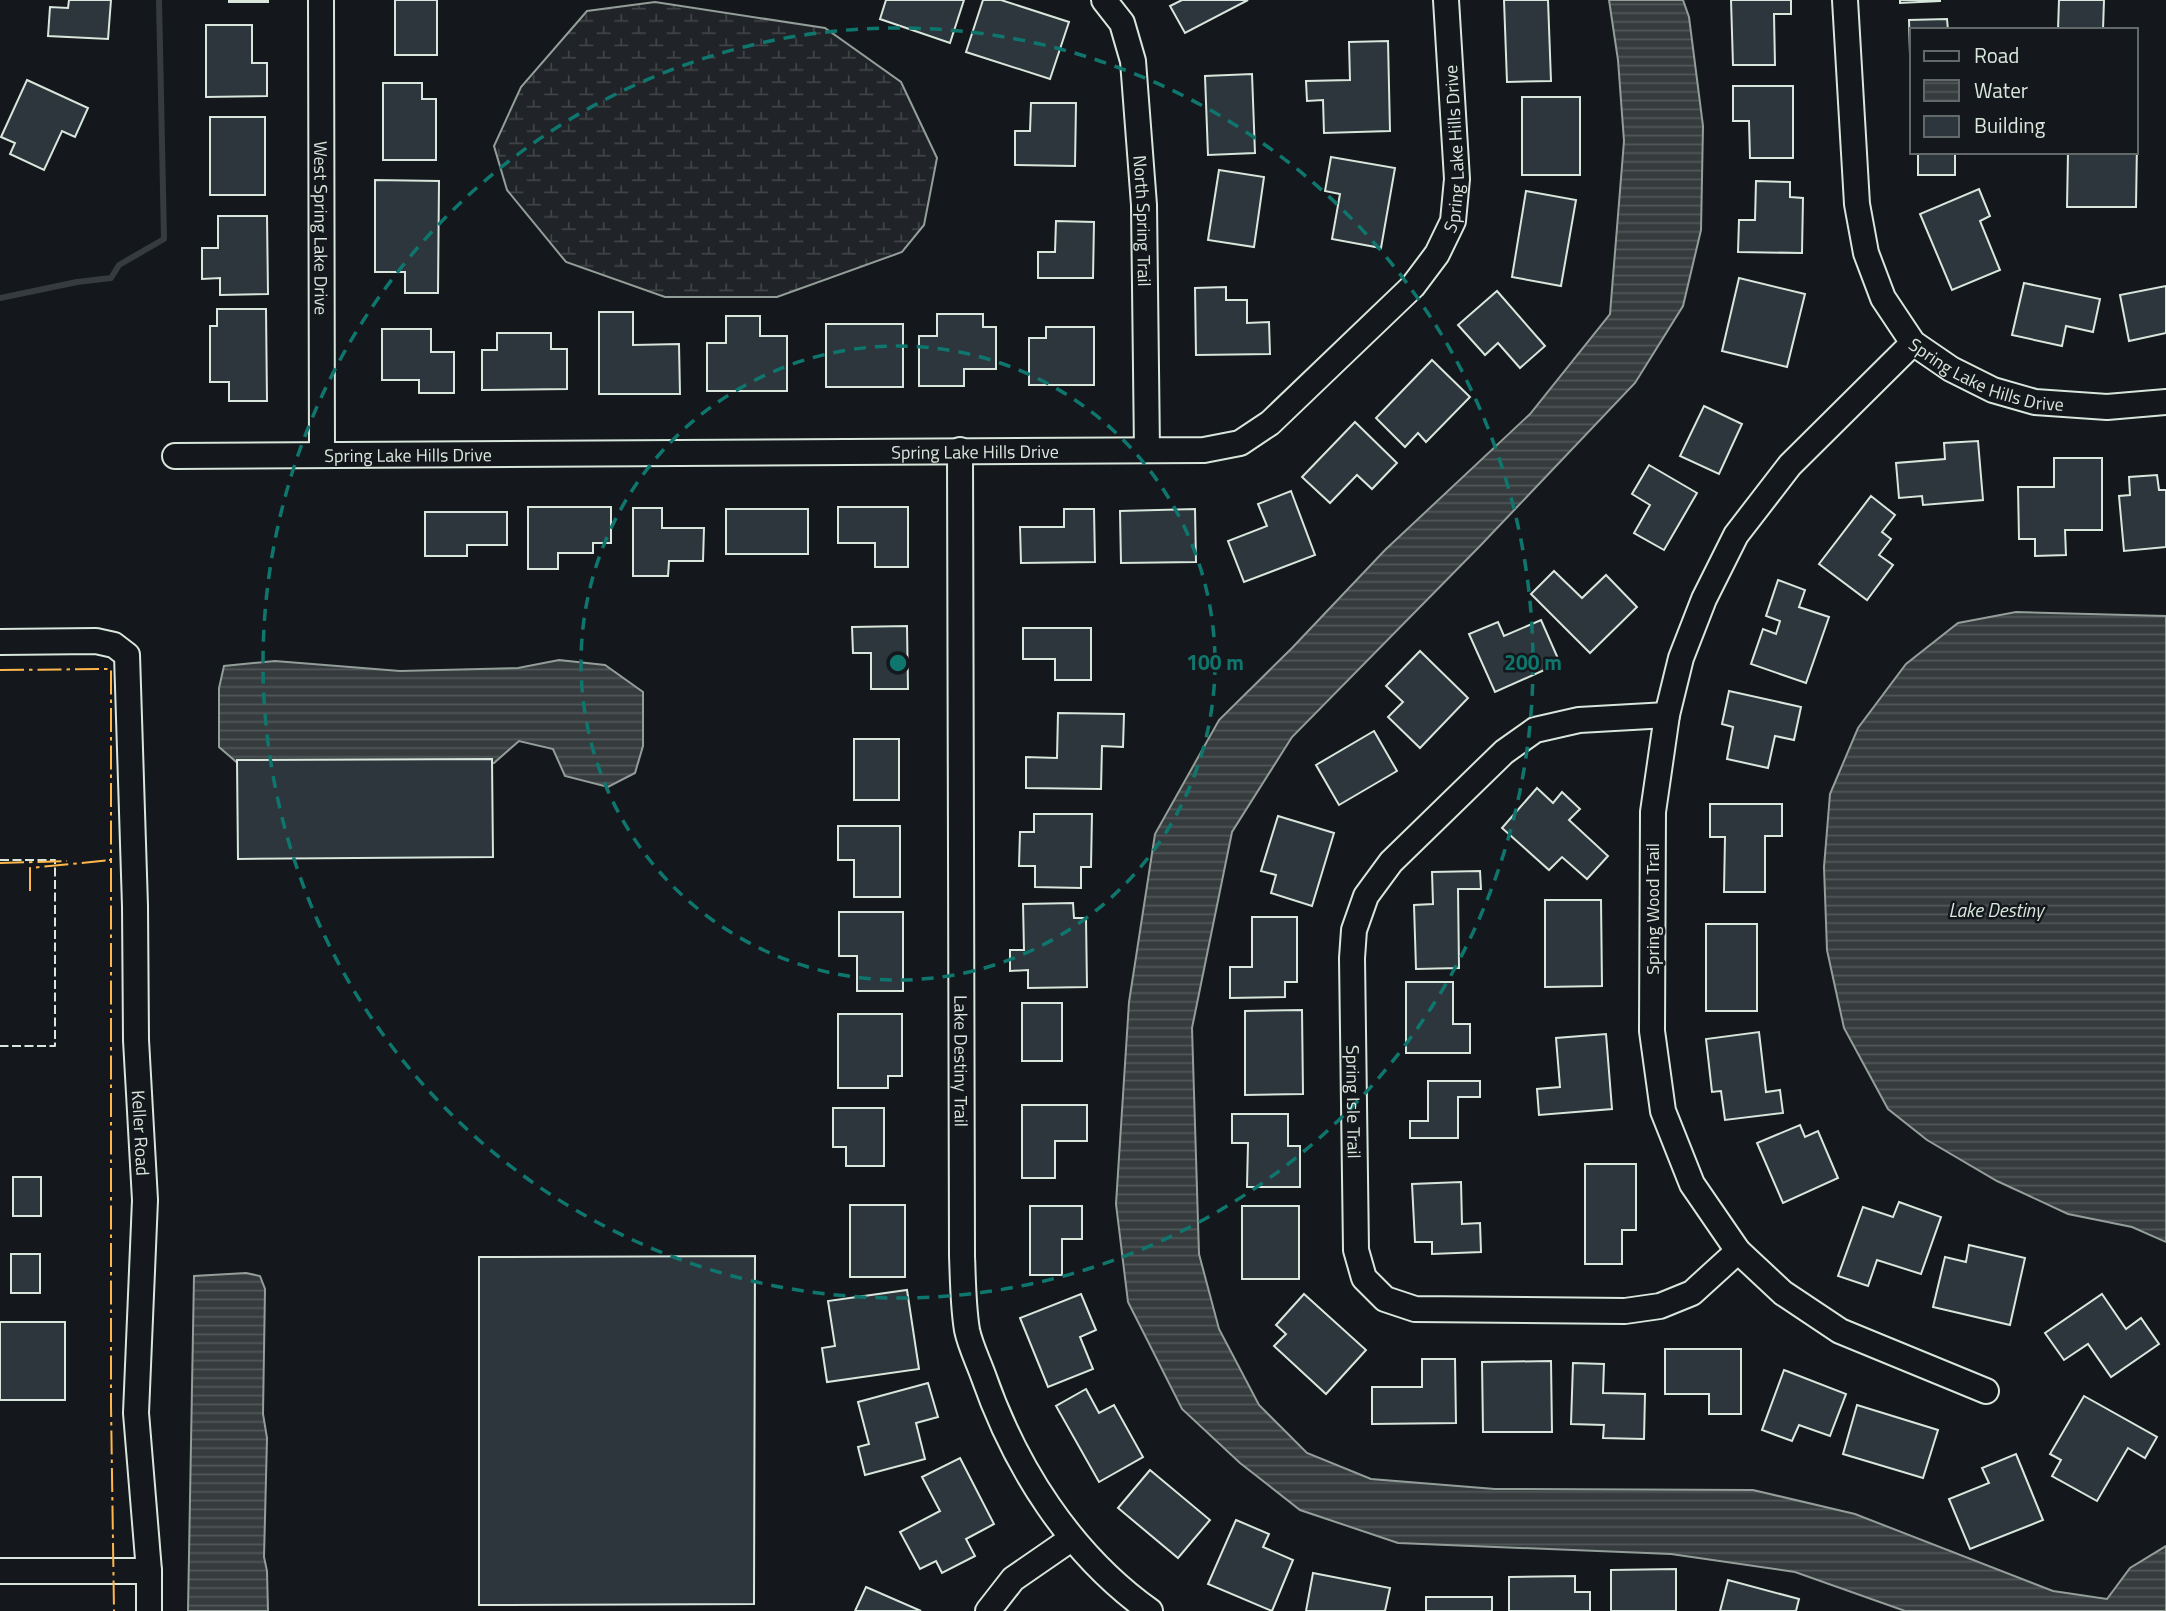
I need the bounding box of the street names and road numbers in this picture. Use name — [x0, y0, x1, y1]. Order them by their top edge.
street label: Spring Lake Hills Drive — [1436, 64, 1471, 237]
street label: West Spring Lake Drive — [308, 141, 335, 315]
street label: North Spring Trail — [1127, 154, 1158, 287]
street label: Spring Lake Hills Drive — [1904, 331, 2065, 417]
street label: Spring Lake Hills Drive — [891, 437, 1059, 465]
street label: Spring Lake Hills Drive — [324, 441, 492, 469]
street label: Spring Wood Trail — [1639, 843, 1666, 975]
street label: Lake Destiny Trail — [948, 995, 975, 1127]
street label: Spring Isle Trail — [1340, 1045, 1368, 1159]
street label: Keller Road — [125, 1089, 157, 1176]

